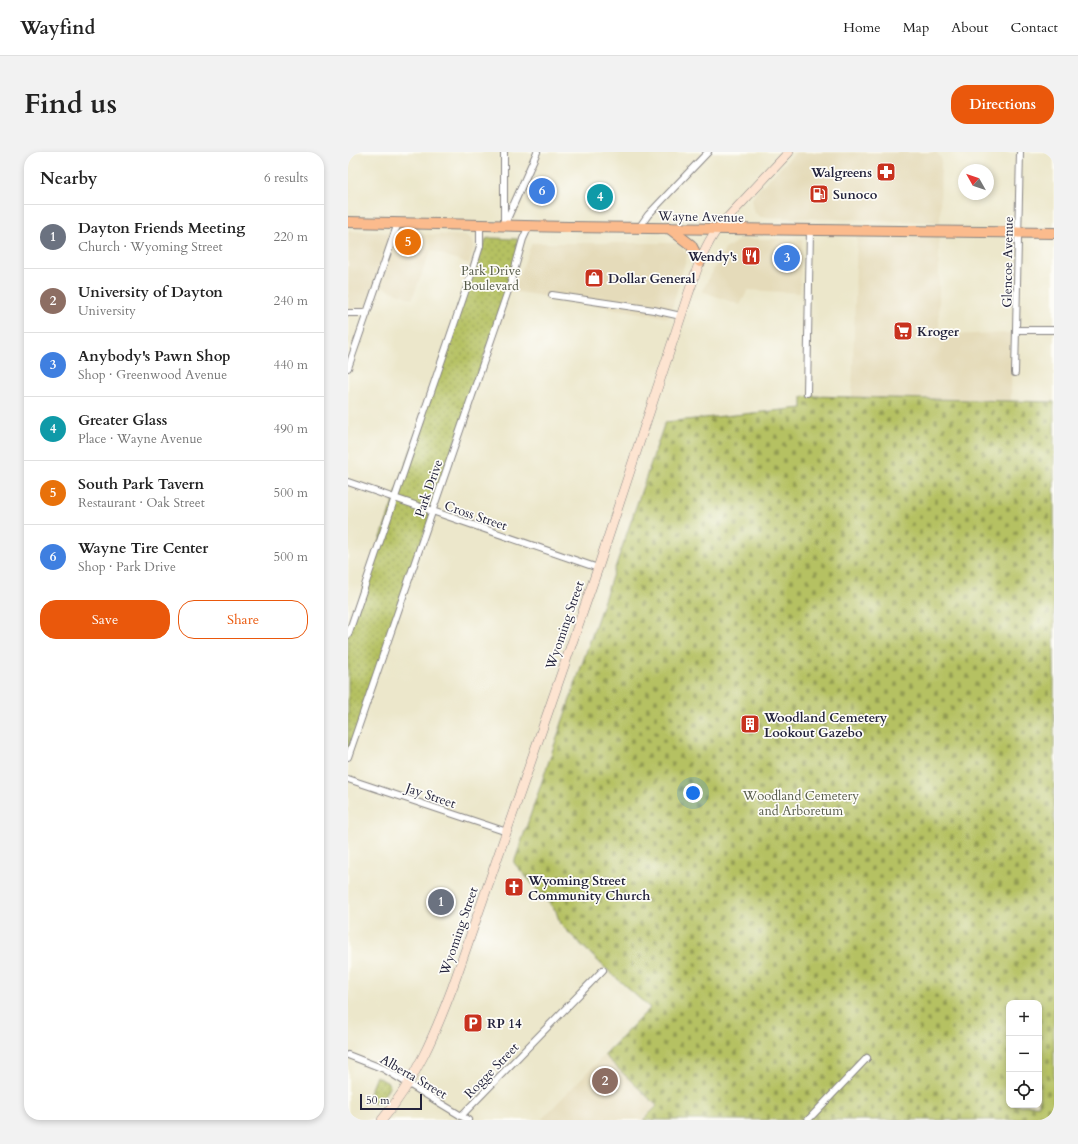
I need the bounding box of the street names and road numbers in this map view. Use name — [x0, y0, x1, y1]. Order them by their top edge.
street label: Wayne Avenue — [657, 207, 744, 227]
street label: Glencoe Avenue — [998, 216, 1018, 308]
street label: Park Drive — [411, 457, 447, 520]
street label: Cross Street — [442, 497, 509, 535]
street label: Wyoming Street — [541, 579, 588, 673]
street label: Jay Street — [401, 778, 458, 813]
street label: Wyoming Street — [435, 885, 482, 979]
street label: Rogge Street — [460, 1039, 523, 1103]
street label: Alberta Street — [377, 1050, 450, 1103]

